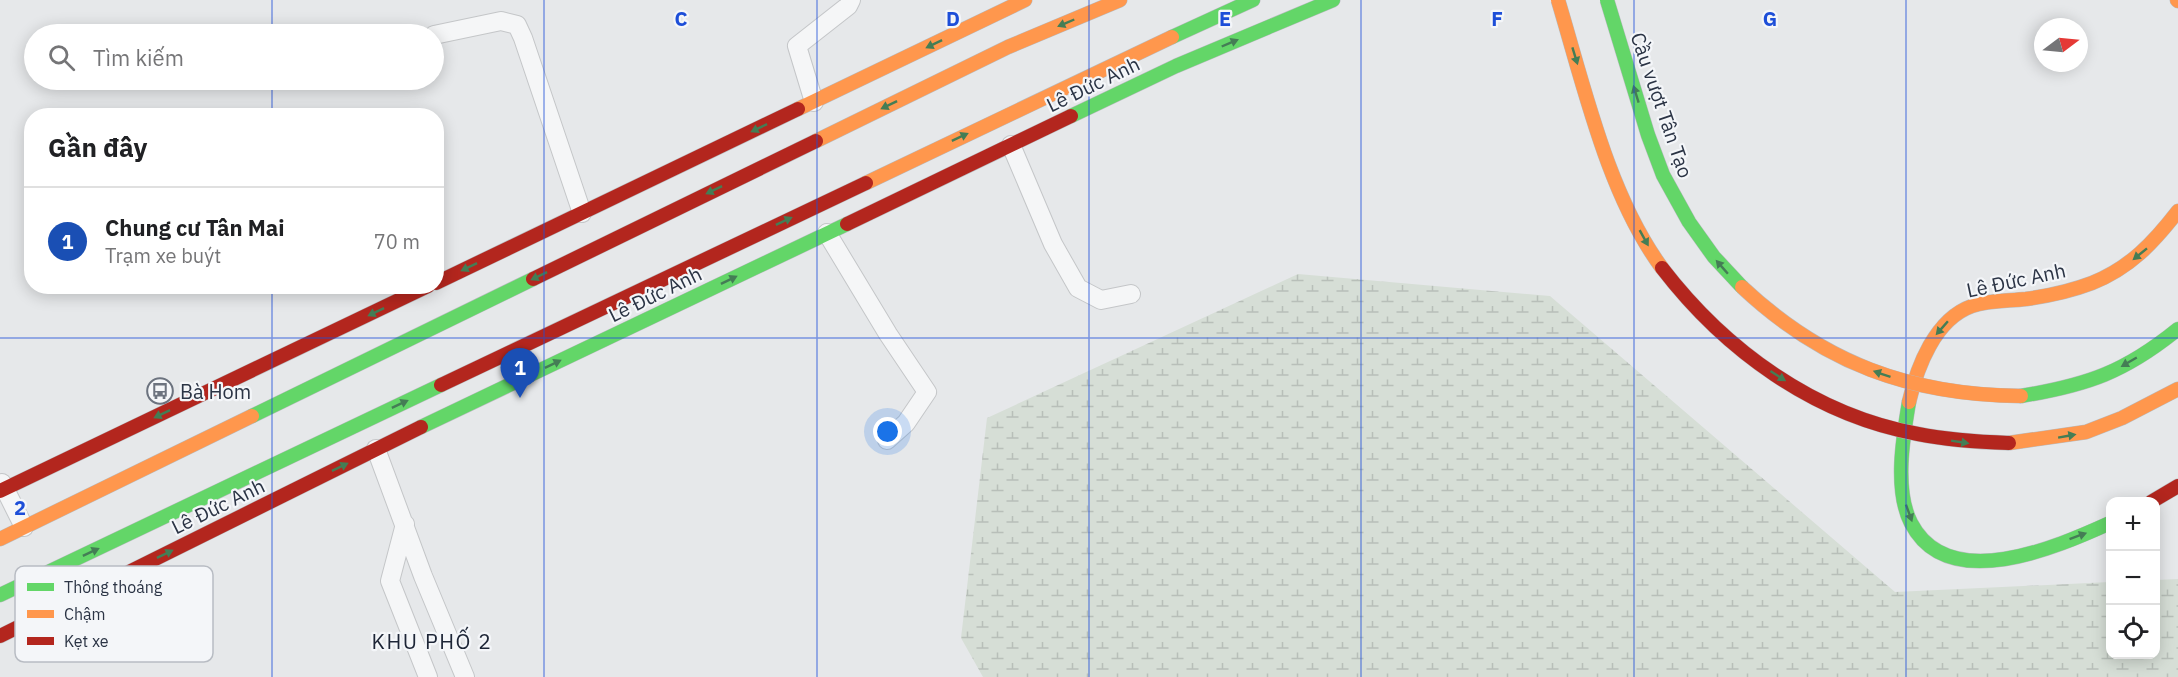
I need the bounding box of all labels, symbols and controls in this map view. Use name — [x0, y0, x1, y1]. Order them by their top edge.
text: C — [674, 5, 688, 32]
text: D — [946, 5, 960, 32]
text: E — [1219, 5, 1231, 32]
text: F — [1491, 5, 1503, 32]
text: G — [1763, 5, 1777, 32]
north arrow — [2034, 18, 2088, 72]
one-way arrow — [1057, 19, 1075, 28]
search box — [24, 24, 444, 90]
street label: Cầu vượt Tân Tạo — [1624, 29, 1700, 181]
one-way arrow — [1222, 38, 1240, 48]
one-way arrow — [926, 39, 943, 48]
icon: search — [45, 41, 78, 74]
text: Tìm kiếm — [93, 43, 184, 72]
one-way arrow — [1571, 47, 1580, 65]
street label: Lê Đức Anh — [1042, 50, 1144, 118]
one-way arrow — [1631, 85, 1640, 103]
one-way arrow — [881, 100, 898, 110]
one-way arrow — [750, 124, 767, 133]
text: Gần đây — [48, 130, 147, 164]
one-way arrow — [952, 133, 969, 142]
one-way arrow — [705, 185, 723, 195]
text: Chung cư Tân Mai — [105, 213, 285, 242]
one-way arrow — [776, 217, 793, 226]
text: 1 — [62, 228, 74, 255]
text: 70 m — [374, 228, 420, 255]
one-way arrow — [1639, 230, 1649, 247]
text: Trạm xe buýt — [105, 242, 221, 269]
one-way arrow — [2132, 248, 2147, 260]
street label: Lê Đức Anh — [1964, 256, 2068, 304]
street label: Lê Đức Anh — [604, 260, 706, 328]
one-way arrow — [1716, 260, 1729, 275]
one-way arrow — [461, 262, 478, 271]
one-way arrow — [530, 271, 547, 280]
one-way arrow — [721, 276, 738, 285]
one-way arrow — [367, 307, 384, 316]
one-way arrow — [1936, 320, 1949, 335]
pin: 1 — [500, 348, 540, 398]
one-way arrow — [2121, 356, 2138, 366]
one-way arrow — [545, 360, 562, 369]
one-way arrow — [1873, 369, 1891, 378]
one-way arrow — [1770, 371, 1786, 382]
bus stop icon: Bà Hom — [145, 376, 175, 406]
place label: Bà Hom — [180, 378, 251, 405]
one-way arrow — [391, 400, 408, 409]
one-way arrow — [153, 409, 170, 419]
your location — [873, 417, 902, 446]
one-way arrow — [2057, 431, 2076, 440]
one-way arrow — [1950, 437, 1969, 446]
one-way arrow — [331, 463, 348, 472]
street label: Lê Đức Anh — [167, 472, 269, 540]
text: 2 — [14, 494, 26, 521]
map controls — [2106, 497, 2160, 659]
button: + — [2106, 497, 2160, 551]
one-way arrow — [1905, 505, 1914, 523]
one-way arrow — [2069, 531, 2087, 541]
one-way arrow — [82, 547, 99, 556]
one-way arrow — [157, 549, 174, 559]
button: − — [2106, 551, 2160, 605]
legend — [15, 566, 213, 662]
text: Thông thoáng — [64, 577, 163, 597]
text: Chậm — [64, 604, 106, 624]
button: locate — [2106, 605, 2160, 659]
district label: KHU PHỐ 2 — [372, 626, 492, 655]
text: Kẹt xe — [64, 631, 109, 651]

